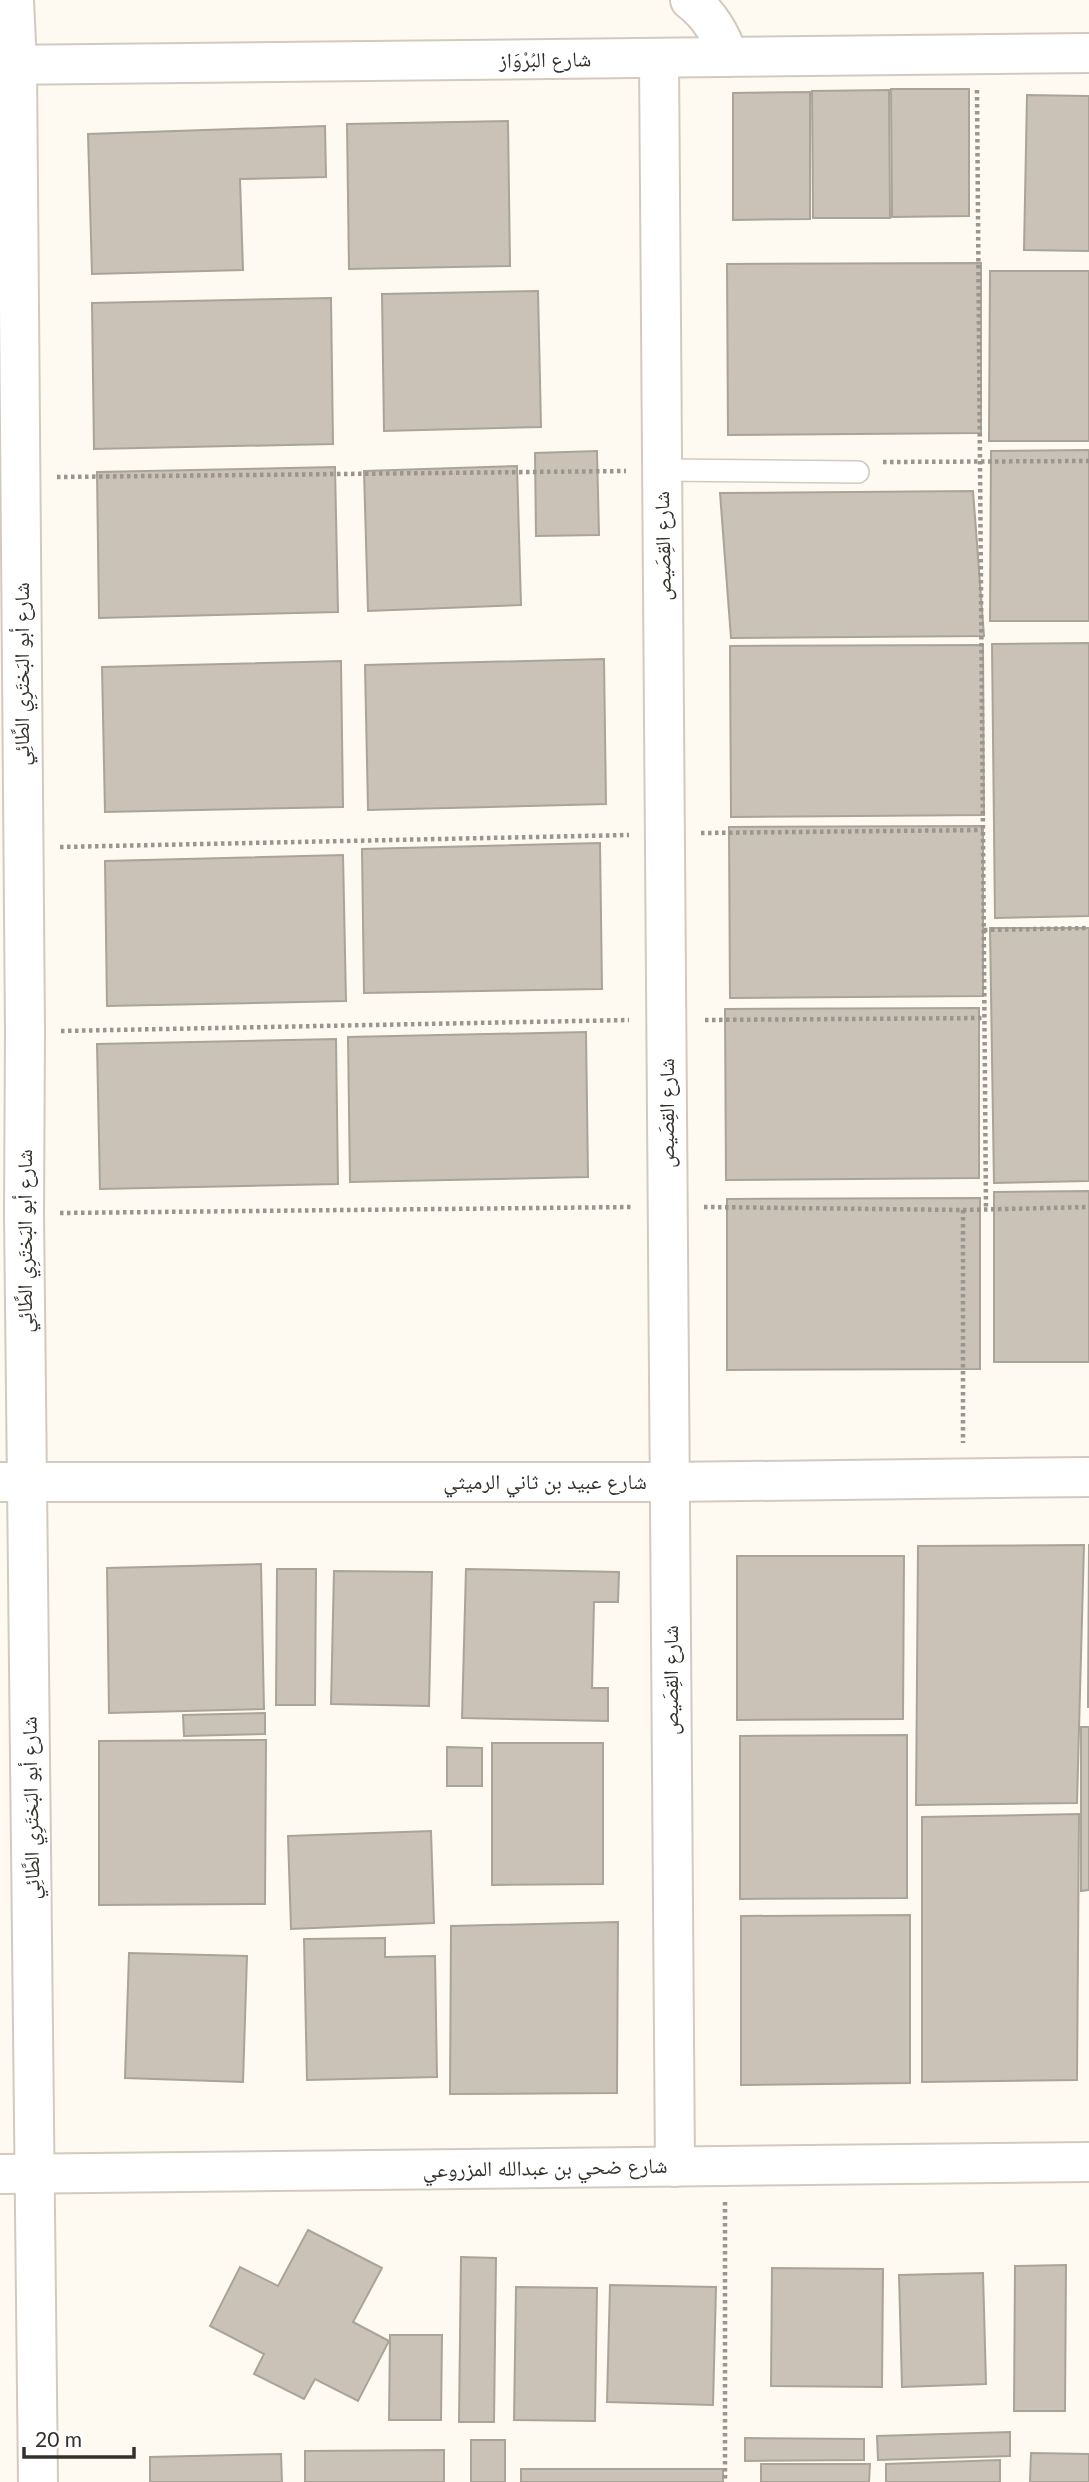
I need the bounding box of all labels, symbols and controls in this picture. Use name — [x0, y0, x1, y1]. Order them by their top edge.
street label: شارع البُرْوَاز — [498, 45, 591, 74]
street label: شارع القِصَيص — [648, 491, 677, 601]
street label: شارع أبو البَختَرِي الطَّائِي — [8, 582, 38, 766]
street label: شارع القِصَيص — [653, 1058, 680, 1168]
street label: شارع أبو البَختَرِي الطَّائِي — [11, 1149, 41, 1333]
street label: شارع عبيد بن ثاني الرميثي — [443, 1468, 647, 1498]
street label: شارع القِصَيص — [657, 1625, 684, 1735]
street label: شارع أبو البَختَرِي الطَّائِي — [15, 1716, 49, 1900]
street label: شارع ضحي بن عبدالله المزروعي — [422, 2152, 668, 2186]
scale bar — [24, 2416, 135, 2460]
text: 20 m — [35, 2426, 82, 2451]

